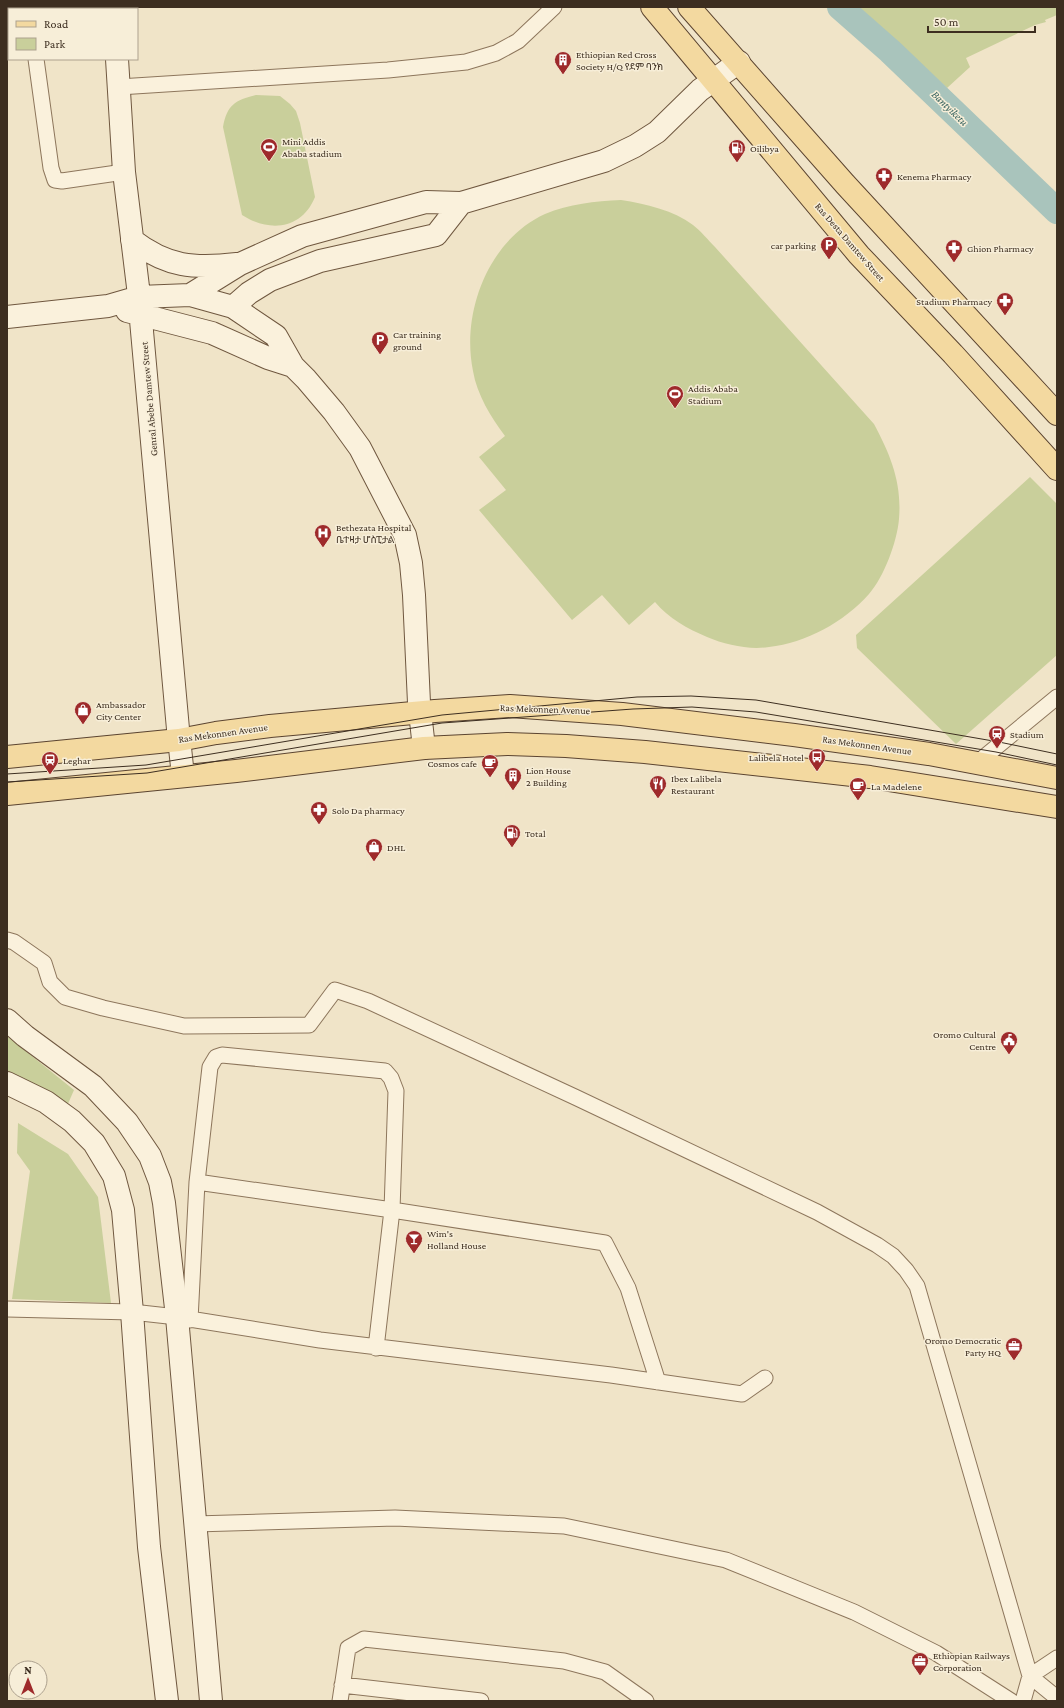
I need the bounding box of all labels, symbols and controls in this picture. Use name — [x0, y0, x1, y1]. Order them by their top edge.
legend — [8, 8, 138, 60]
scale bar — [928, 8, 1035, 34]
text: 50 m — [934, 15, 959, 29]
text: Road — [44, 17, 69, 31]
text: Park — [44, 37, 66, 51]
place label: Ethiopian Red Cross Society H/Q የደም ባንክ — [576, 49, 663, 72]
building icon: Ethiopian Red Cross Society H/Q የደም ባንክ — [553, 50, 573, 75]
water label: Bantyiketu — [929, 88, 971, 129]
place label: Mini Addis Ababa stadium — [282, 136, 342, 159]
sports icon: Mini Addis Ababa stadium — [259, 137, 279, 162]
fuel station icon: Oilibya — [727, 138, 747, 163]
place label: Oilibya — [750, 143, 779, 154]
pharmacy icon: Kenema Pharmacy — [874, 166, 894, 191]
place label: Kenema Pharmacy — [897, 171, 972, 182]
street label: Ras Desta Damtew Street — [813, 201, 887, 284]
parking icon: car parking — [819, 235, 839, 260]
pharmacy icon: Ghion Pharmacy — [944, 238, 964, 263]
place label: car parking — [771, 240, 816, 251]
place label: Ghion Pharmacy — [967, 243, 1034, 254]
pharmacy icon: Stadium Pharmacy — [995, 291, 1015, 316]
place label: Stadium Pharmacy — [916, 296, 992, 307]
place label: Car training ground — [393, 329, 441, 352]
parking icon: Car training ground — [370, 330, 390, 355]
street label: Genral Abebe Damtew Street — [138, 341, 159, 457]
place label: Addis Ababa Stadium — [688, 383, 738, 406]
sports icon: Addis Ababa Stadium — [665, 384, 685, 409]
place label: Bethezata Hospital ቤተዛታ ሆስፒታል — [336, 522, 412, 545]
hospital icon: Bethezata Hospital ቤተዛታ ሆስፒታል — [313, 523, 333, 548]
place label: Ambassador City Center — [96, 699, 146, 722]
shop icon: Ambassador City Center — [73, 700, 93, 725]
street label: Ras Mekonnen Avenue — [500, 702, 591, 716]
street label: Ras Mekonnen Avenue — [178, 721, 269, 745]
station icon: Stadium — [987, 724, 1007, 749]
place label: Stadium — [1010, 729, 1044, 740]
street label: Ras Mekonnen Avenue — [822, 733, 913, 757]
bus stop icon: Lalibela Hotel — [807, 747, 827, 772]
station icon: Leghar — [40, 750, 60, 775]
place label: Lalibela Hotel — [749, 752, 804, 763]
cafe icon: Cosmos cafe — [480, 753, 500, 778]
place label: Leghar — [63, 755, 91, 766]
place label: Cosmos cafe — [427, 758, 478, 769]
place label: Lion House 2 Building — [526, 765, 572, 788]
building icon: Lion House 2 Building — [503, 766, 523, 791]
place label: Ibex Lalibela Restaurant — [671, 773, 722, 796]
restaurant icon: Ibex Lalibela Restaurant — [648, 774, 668, 799]
cafe icon: La Madelene — [848, 776, 868, 801]
place label: La Madelene — [871, 781, 922, 792]
pharmacy icon: Solo Da pharmacy — [309, 800, 329, 825]
place label: Solo Da pharmacy — [332, 805, 405, 816]
fuel station icon: Total — [502, 823, 522, 848]
place label: Total — [525, 828, 546, 839]
shop icon: DHL — [364, 837, 384, 862]
place label: DHL — [387, 842, 405, 853]
place label: Oromo Cultural Centre — [933, 1029, 997, 1052]
public building icon: Oromo Cultural Centre — [999, 1030, 1019, 1055]
place label: Wim's Holland House — [427, 1228, 487, 1251]
bar icon: Wim's Holland House — [404, 1229, 424, 1254]
place label: Oromo Democratic Party HQ — [925, 1335, 1002, 1358]
office icon: Oromo Democratic Party HQ — [1004, 1336, 1024, 1361]
place label: Ethiopian Railways Corporation — [933, 1650, 1010, 1673]
office icon: Ethiopian Railways Corporation — [910, 1651, 930, 1676]
north arrow — [8, 1660, 48, 1700]
text: N — [24, 1664, 32, 1676]

